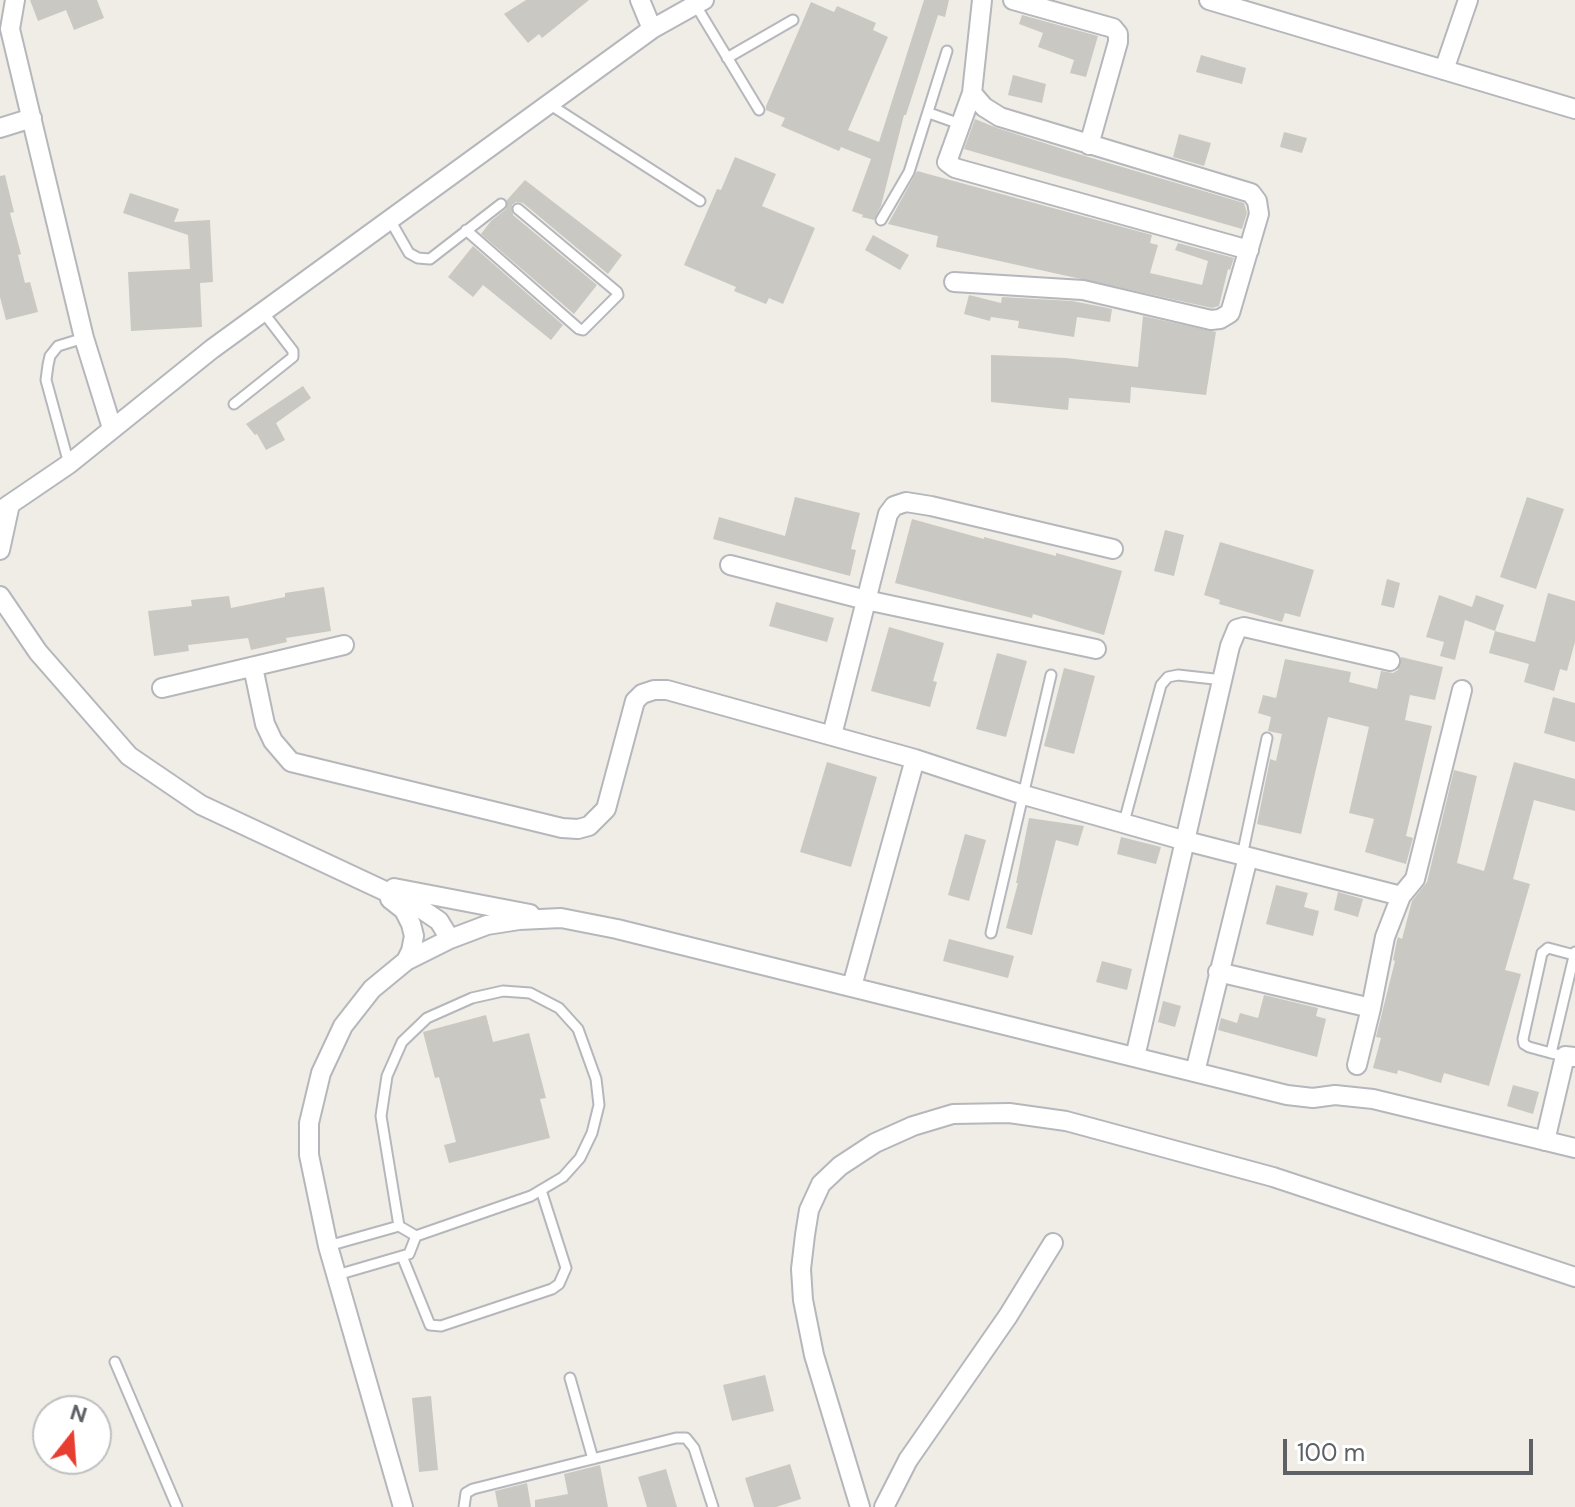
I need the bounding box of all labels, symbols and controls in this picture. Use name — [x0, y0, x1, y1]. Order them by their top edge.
north arrow — [32, 1395, 112, 1475]
text: N — [67, 1397, 90, 1430]
scale bar — [1287, 1423, 1537, 1473]
text: 100 m — [1297, 1437, 1365, 1468]

